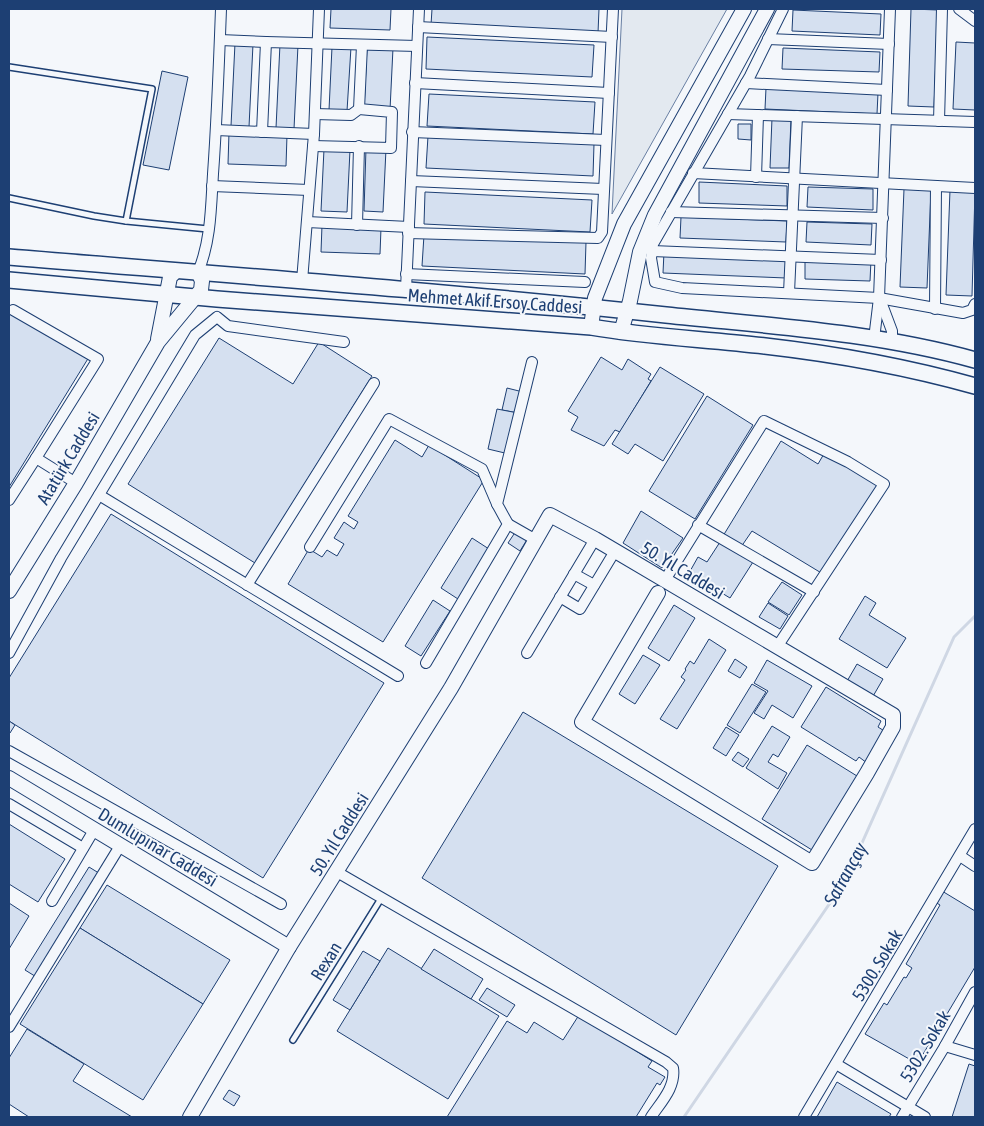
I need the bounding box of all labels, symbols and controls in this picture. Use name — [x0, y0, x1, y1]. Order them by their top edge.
street label: Mehmet Akif Ersoy Caddesi — [407, 284, 583, 318]
street label: Atatürk Caddesi — [32, 408, 104, 508]
street label: 50. Yıl Caddesi — [637, 537, 729, 603]
street label: 50. Yıl Caddesi — [305, 789, 373, 879]
street label: Dumlupınar Caddesi — [95, 803, 221, 891]
water label: Safrançay — [818, 838, 871, 910]
street label: 5300. Sokak — [847, 925, 907, 1005]
street label: Rexan — [306, 938, 346, 984]
street label: 5302. Sokak — [895, 1006, 955, 1086]

